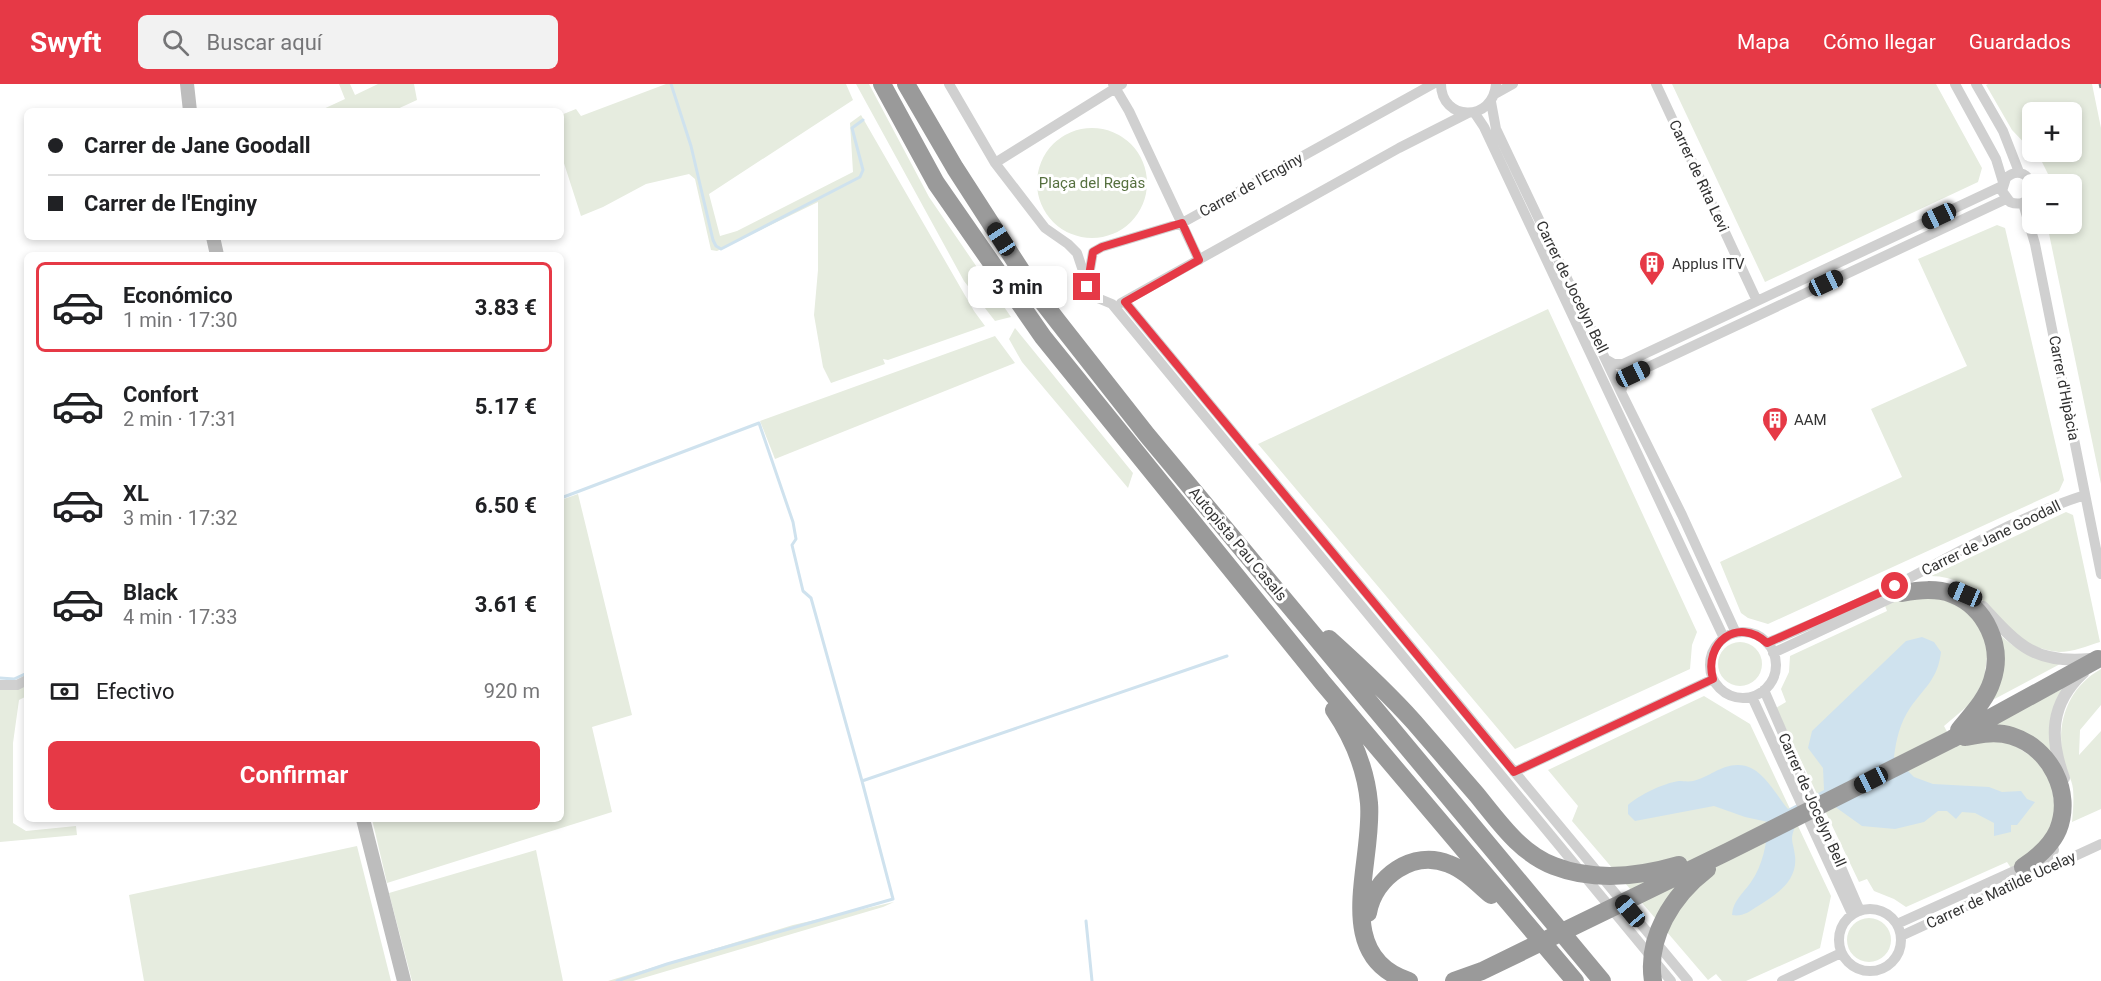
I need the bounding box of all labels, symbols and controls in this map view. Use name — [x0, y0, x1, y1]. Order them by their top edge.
search box — [138, 15, 558, 69]
text: Swyft — [30, 26, 102, 59]
icon: search — [159, 26, 192, 59]
text: Buscar aquí — [207, 30, 322, 55]
text: Mapa — [1737, 30, 1790, 54]
text: Cómo llegar — [1823, 30, 1936, 54]
text: Guardados — [1969, 30, 2071, 54]
map controls — [2022, 102, 2082, 234]
button: + — [2022, 102, 2082, 162]
street label: Carrer de Rita Levi — [1665, 117, 1733, 235]
text: Carrer de Jane Goodall — [84, 133, 311, 158]
street label: Carrer de l'Enginy — [1196, 149, 1306, 221]
park label: Plaça del Regàs — [1039, 174, 1145, 192]
button: − — [2022, 174, 2082, 234]
text: Carrer de l'Enginy — [84, 191, 257, 216]
car — [1919, 200, 1959, 232]
street label: Carrer de Jocelyn Bell — [1532, 218, 1612, 356]
car — [984, 219, 1018, 259]
building icon: Applus ITV — [1637, 249, 1667, 287]
place label: Applus ITV — [1672, 255, 1745, 273]
callout: 3 min — [967, 266, 1066, 308]
car — [1806, 267, 1846, 299]
route end — [1073, 273, 1100, 300]
text: 3 min — [992, 275, 1043, 299]
icon: car — [51, 280, 105, 334]
text: Económico — [123, 283, 233, 308]
text: 3.83 € — [475, 295, 537, 320]
text: 1 min · 17:30 — [123, 308, 238, 332]
street label: Carrer d'Hipàcia — [2045, 334, 2083, 442]
car — [1613, 358, 1653, 390]
icon: car — [51, 379, 105, 433]
text: Confort — [123, 382, 198, 407]
text: 5.17 € — [475, 394, 537, 419]
building icon: AAM — [1760, 405, 1790, 443]
text: 2 min · 17:31 — [123, 407, 238, 431]
place label: AAM — [1794, 411, 1827, 429]
icon: car — [51, 478, 105, 532]
text: XL — [123, 481, 149, 506]
street label: Autopista Pau Casals — [1185, 484, 1291, 604]
text: 6.50 € — [475, 493, 537, 518]
street label: Carrer de Jane Goodall — [1919, 496, 2063, 580]
text: 3 min · 17:32 — [123, 506, 238, 530]
route start — [1881, 572, 1908, 599]
icon: car — [51, 577, 105, 631]
car — [1945, 579, 1985, 609]
text: Black — [123, 580, 178, 605]
text: 3.61 € — [475, 592, 537, 617]
text: 4 min · 17:33 — [123, 605, 238, 629]
icon: cash — [48, 675, 81, 708]
text: Efectivo — [96, 679, 174, 704]
text: 920 m — [484, 679, 540, 703]
street label: Carrer de Jocelyn Bell — [1774, 730, 1850, 870]
button: Confirmar — [48, 741, 540, 810]
car — [1851, 764, 1891, 796]
street label: Carrer de Matilde Ucelay — [1923, 847, 2079, 933]
car — [1612, 891, 1648, 931]

